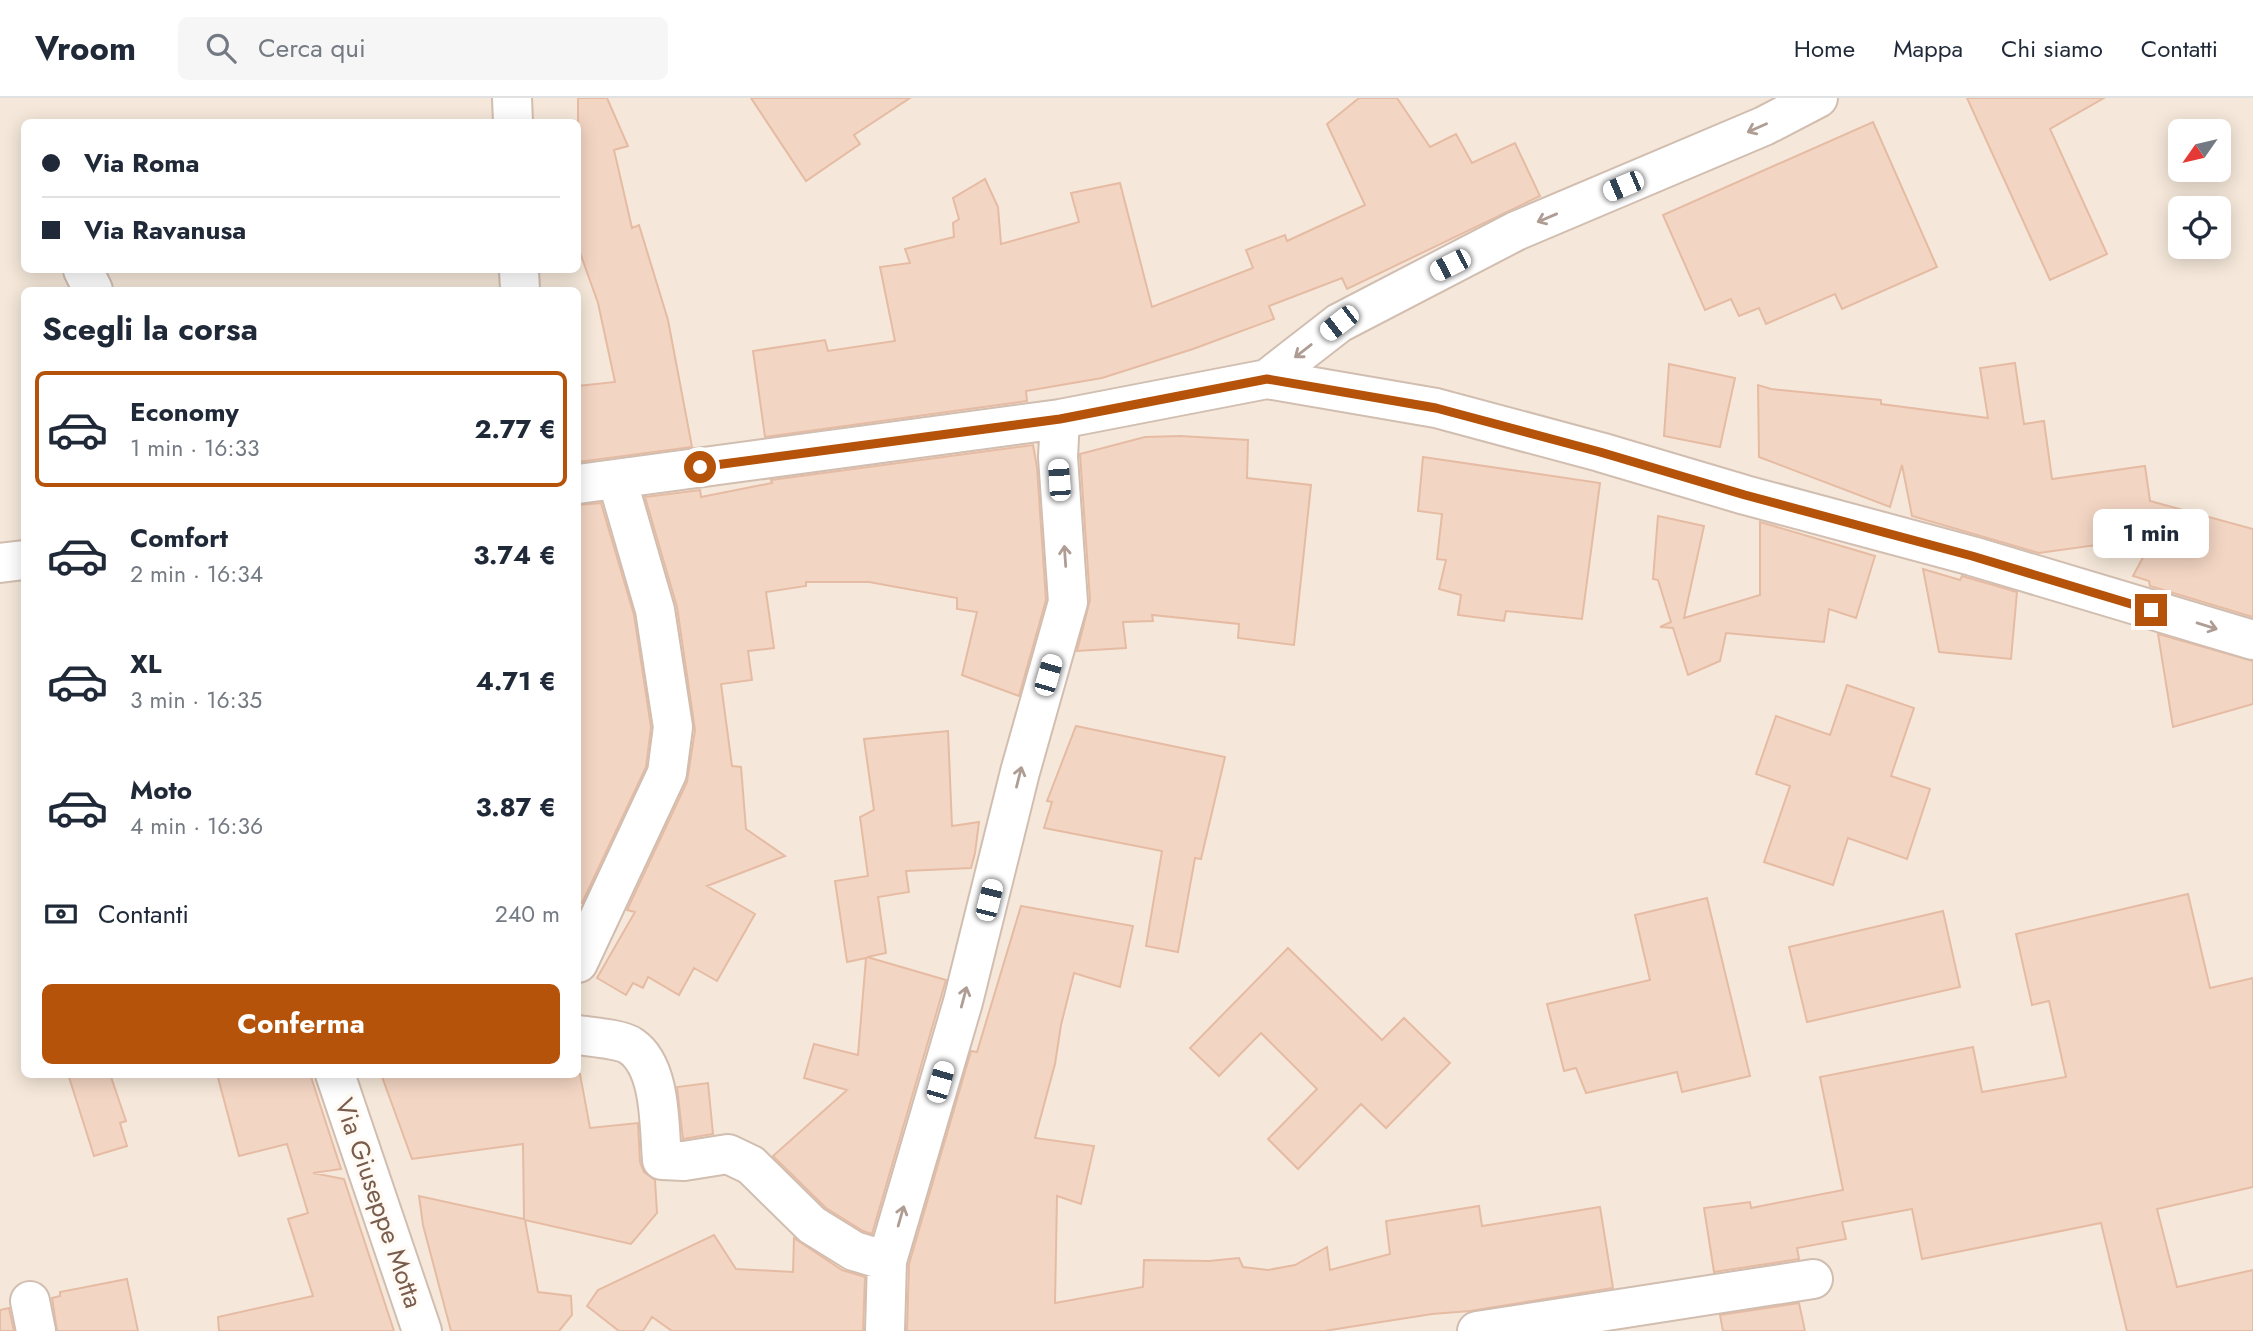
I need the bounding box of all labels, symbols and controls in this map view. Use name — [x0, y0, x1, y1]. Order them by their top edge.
search box — [178, 17, 668, 80]
text: Vroom — [35, 25, 136, 72]
icon: search — [202, 29, 240, 67]
text: Cerca qui — [258, 29, 366, 67]
text: Home — [1794, 31, 1855, 66]
text: Mappa — [1893, 31, 1963, 66]
text: Chi siamo — [2001, 31, 2103, 66]
text: Contatti — [2141, 31, 2218, 66]
north arrow — [2168, 119, 2231, 182]
map controls — [2168, 119, 2231, 259]
one-way arrow — [1746, 123, 1768, 136]
text: Via Roma — [84, 144, 200, 182]
car — [1600, 168, 1647, 204]
button: locate — [2168, 196, 2231, 259]
text: Via Ravanusa — [84, 211, 246, 249]
one-way arrow — [1537, 212, 1559, 225]
car — [1427, 246, 1474, 284]
car — [1316, 302, 1363, 344]
text: Scegli la corsa — [42, 306, 258, 352]
one-way arrow — [1294, 343, 1313, 358]
text: Economy — [130, 393, 239, 431]
icon: car — [46, 398, 109, 461]
text: 2.77 € — [474, 410, 556, 448]
text: 1 min · 16:33 — [130, 431, 260, 465]
route start — [684, 451, 716, 483]
car — [1048, 458, 1071, 502]
callout: 1 min — [2093, 508, 2209, 558]
text: 1 min — [2122, 516, 2180, 550]
text: Comfort — [130, 519, 228, 557]
icon: car — [46, 524, 109, 587]
text: 3.74 € — [473, 536, 556, 574]
one-way arrow — [1058, 545, 1071, 568]
text: 2 min · 16:34 — [130, 557, 263, 591]
route end — [2135, 594, 2167, 626]
one-way arrow — [2195, 621, 2217, 634]
text: XL — [130, 645, 162, 683]
icon: car — [46, 650, 109, 713]
car — [1033, 652, 1064, 698]
text: 4.71 € — [476, 662, 556, 700]
text: 3 min · 16:35 — [130, 683, 262, 717]
one-way arrow — [1013, 766, 1026, 788]
text: Moto — [130, 771, 192, 809]
icon: car — [46, 776, 109, 839]
text: 3.87 € — [475, 788, 556, 826]
text: 4 min · 16:36 — [130, 809, 263, 843]
car — [974, 877, 1005, 923]
icon: cash — [42, 895, 80, 933]
text: Contanti — [98, 895, 189, 933]
text: 240 m — [495, 897, 560, 931]
button: Conferma — [42, 984, 560, 1064]
one-way arrow — [959, 987, 972, 1009]
car — [925, 1059, 956, 1105]
street label: Via Giuseppe Motta — [325, 1093, 433, 1313]
one-way arrow — [895, 1205, 908, 1227]

